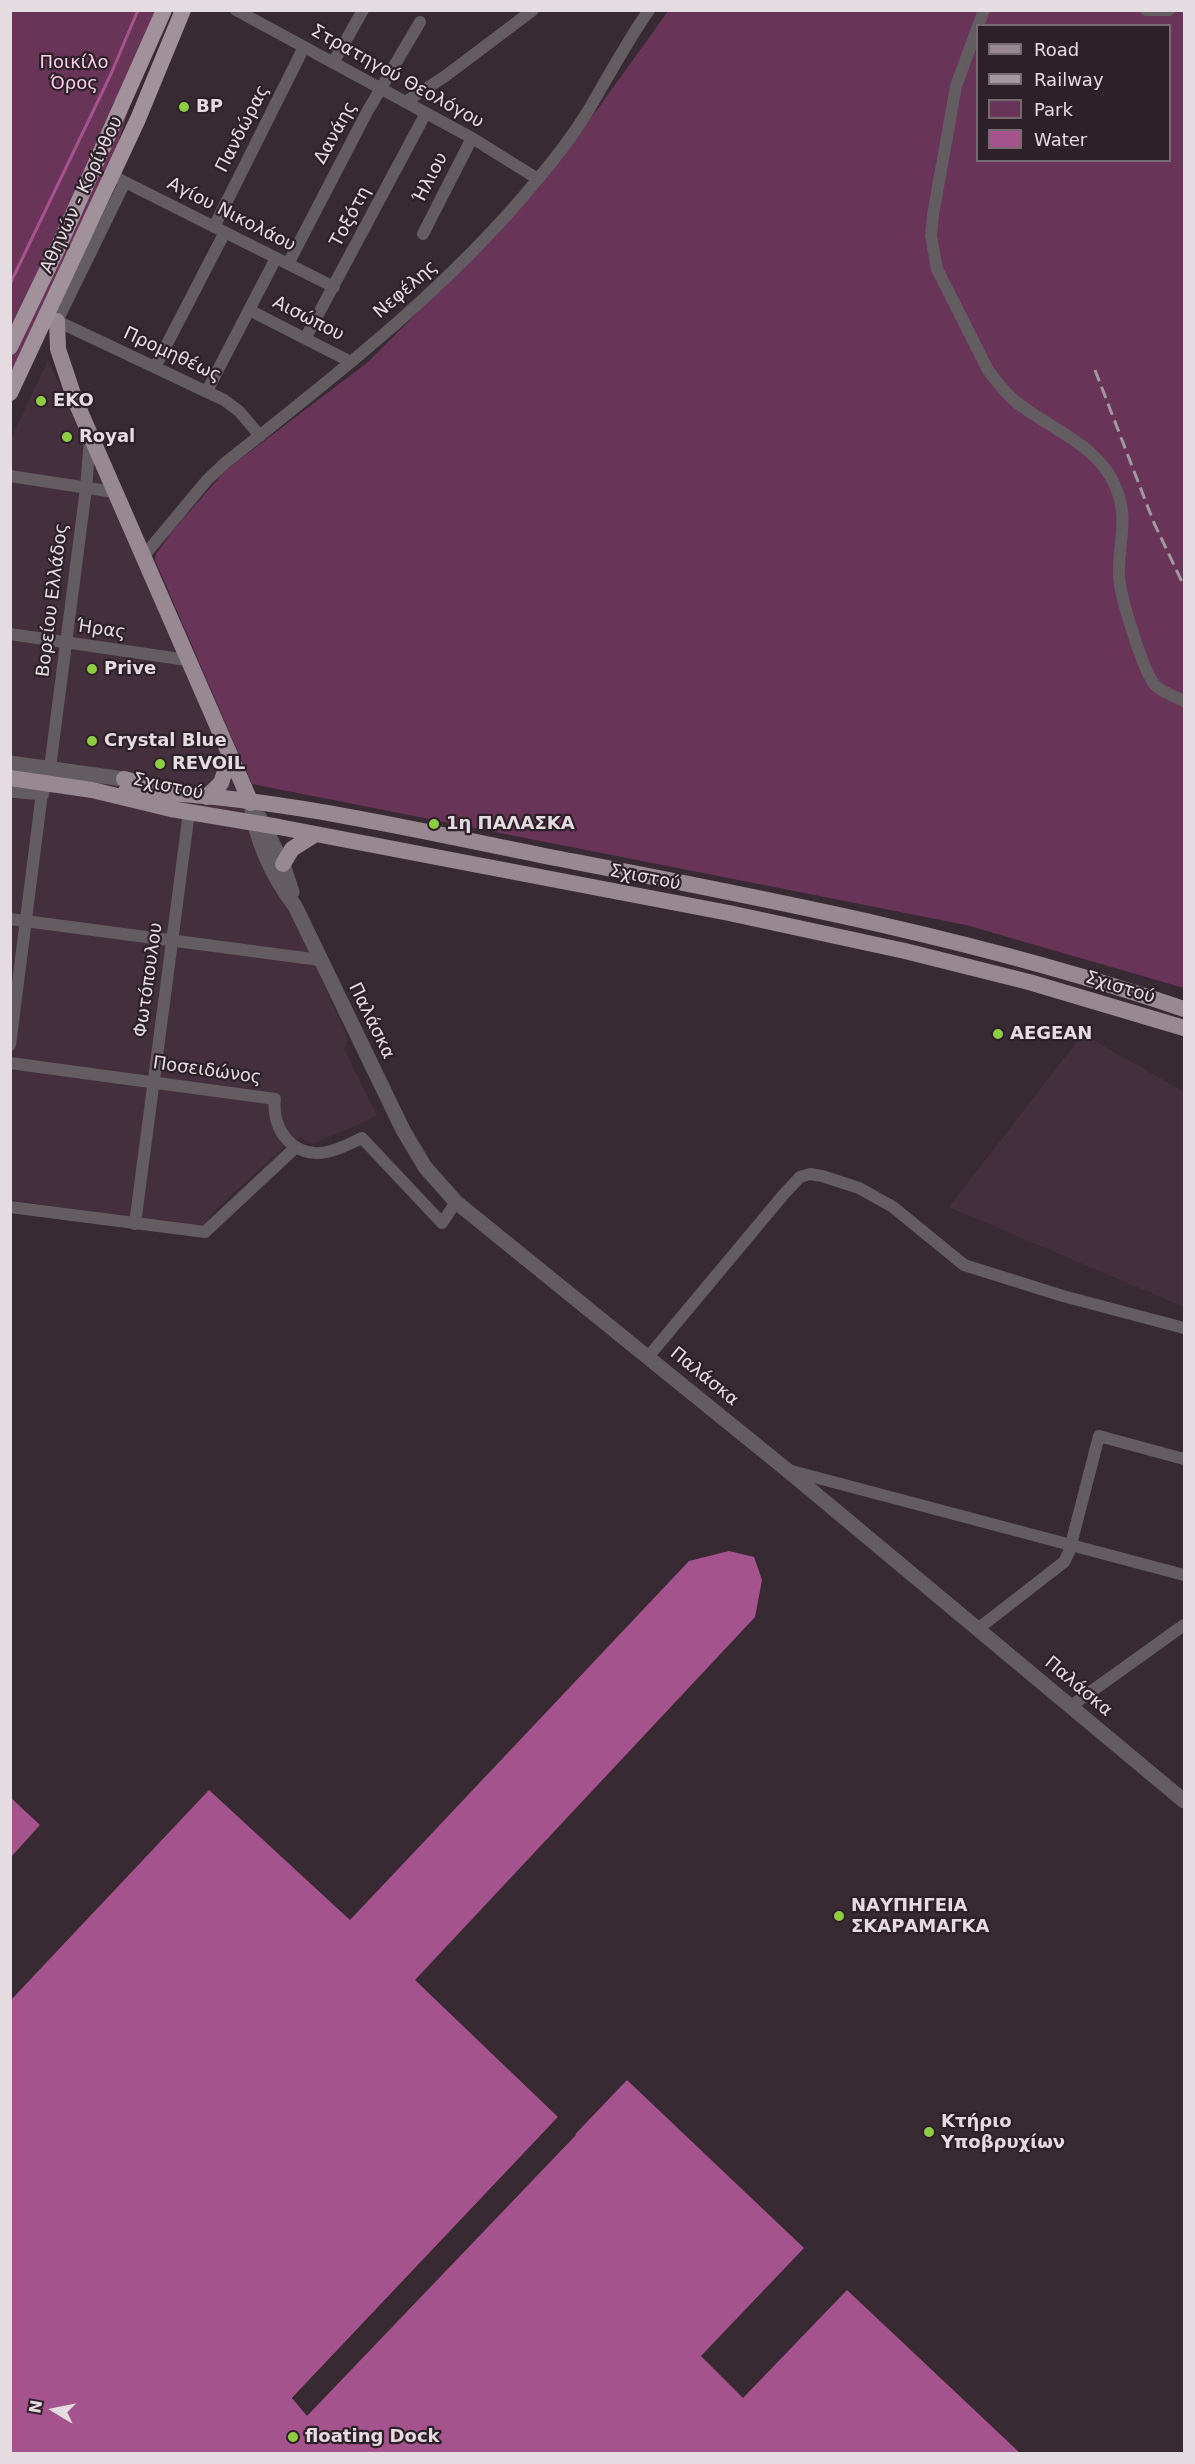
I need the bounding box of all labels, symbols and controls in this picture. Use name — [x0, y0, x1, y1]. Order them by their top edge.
street label: Στρατηγού Θεολόγου — [307, 20, 487, 134]
legend — [976, 24, 1171, 162]
text: Road — [1034, 39, 1079, 60]
park label: Ποικίλο Όρος — [39, 52, 109, 94]
text: Railway — [1034, 69, 1104, 90]
street label: Πανδώρας — [212, 82, 274, 176]
place label: BP — [196, 96, 223, 118]
street label: Δανάης — [310, 98, 362, 168]
text: Park — [1034, 99, 1073, 120]
marker: BP — [177, 100, 191, 114]
street label: Αθηνών - Κορίνθου — [36, 113, 128, 277]
text: Water — [1034, 129, 1087, 150]
street label: Ήλιου — [409, 149, 453, 207]
street label: Αγίου Νικολάου — [163, 173, 299, 257]
street label: Τοξότη — [326, 183, 376, 251]
street label: Νεφέλης — [370, 256, 442, 324]
street label: Αισώπου — [269, 292, 347, 346]
street label: Προμηθέως — [120, 323, 224, 387]
place label: EKO — [53, 390, 94, 412]
marker: EKO — [34, 394, 48, 408]
place label: Royal — [79, 426, 135, 448]
marker: Royal — [60, 430, 74, 444]
street label: Βορείου Ελλάδος — [33, 522, 73, 678]
street label: Ήρας — [75, 616, 127, 644]
place label: Prive — [104, 658, 156, 680]
marker: Prive — [85, 662, 99, 676]
place label: Crystal Blue — [104, 730, 227, 752]
marker: Crystal Blue — [85, 734, 99, 748]
place label: REVOIL — [172, 753, 245, 775]
marker: REVOIL — [153, 757, 167, 771]
street label: Σχιστού — [131, 769, 205, 805]
place label: 1η ΠΑΛΑΣΚΑ — [446, 813, 575, 835]
marker: 1η ΠΑΛΑΣΚΑ — [427, 817, 441, 831]
street label: Σχιστού — [608, 861, 682, 895]
street label: Φωτόπουλου — [130, 921, 168, 1039]
street label: Σχιστού — [1083, 967, 1157, 1009]
street label: Παλάσκα — [343, 980, 399, 1062]
place label: AEGEAN — [1010, 1023, 1092, 1045]
marker: AEGEAN — [991, 1027, 1005, 1041]
street label: Ποσειδώνος — [151, 1053, 263, 1089]
street label: Παλάσκα — [665, 1343, 743, 1411]
street label: Παλάσκα — [1040, 1652, 1116, 1722]
place label: ΝΑΥΠΗΓΕΙΑ ΣΚΑΡΑΜΑΓΚΑ — [851, 1895, 989, 1938]
marker: ΝΑΥΠΗΓΕΙΑ ΣΚΑΡΑΜΑΓΚΑ — [832, 1909, 846, 1923]
place label: Κτήριο Υποβρυχίων — [941, 2111, 1065, 2154]
marker: Κτήριο Υποβρυχίων — [922, 2125, 936, 2139]
north arrow — [24, 2380, 84, 2440]
text: N — [25, 2399, 46, 2415]
place label: floating Dock — [305, 2426, 440, 2448]
marker: floating Dock — [286, 2430, 300, 2444]

